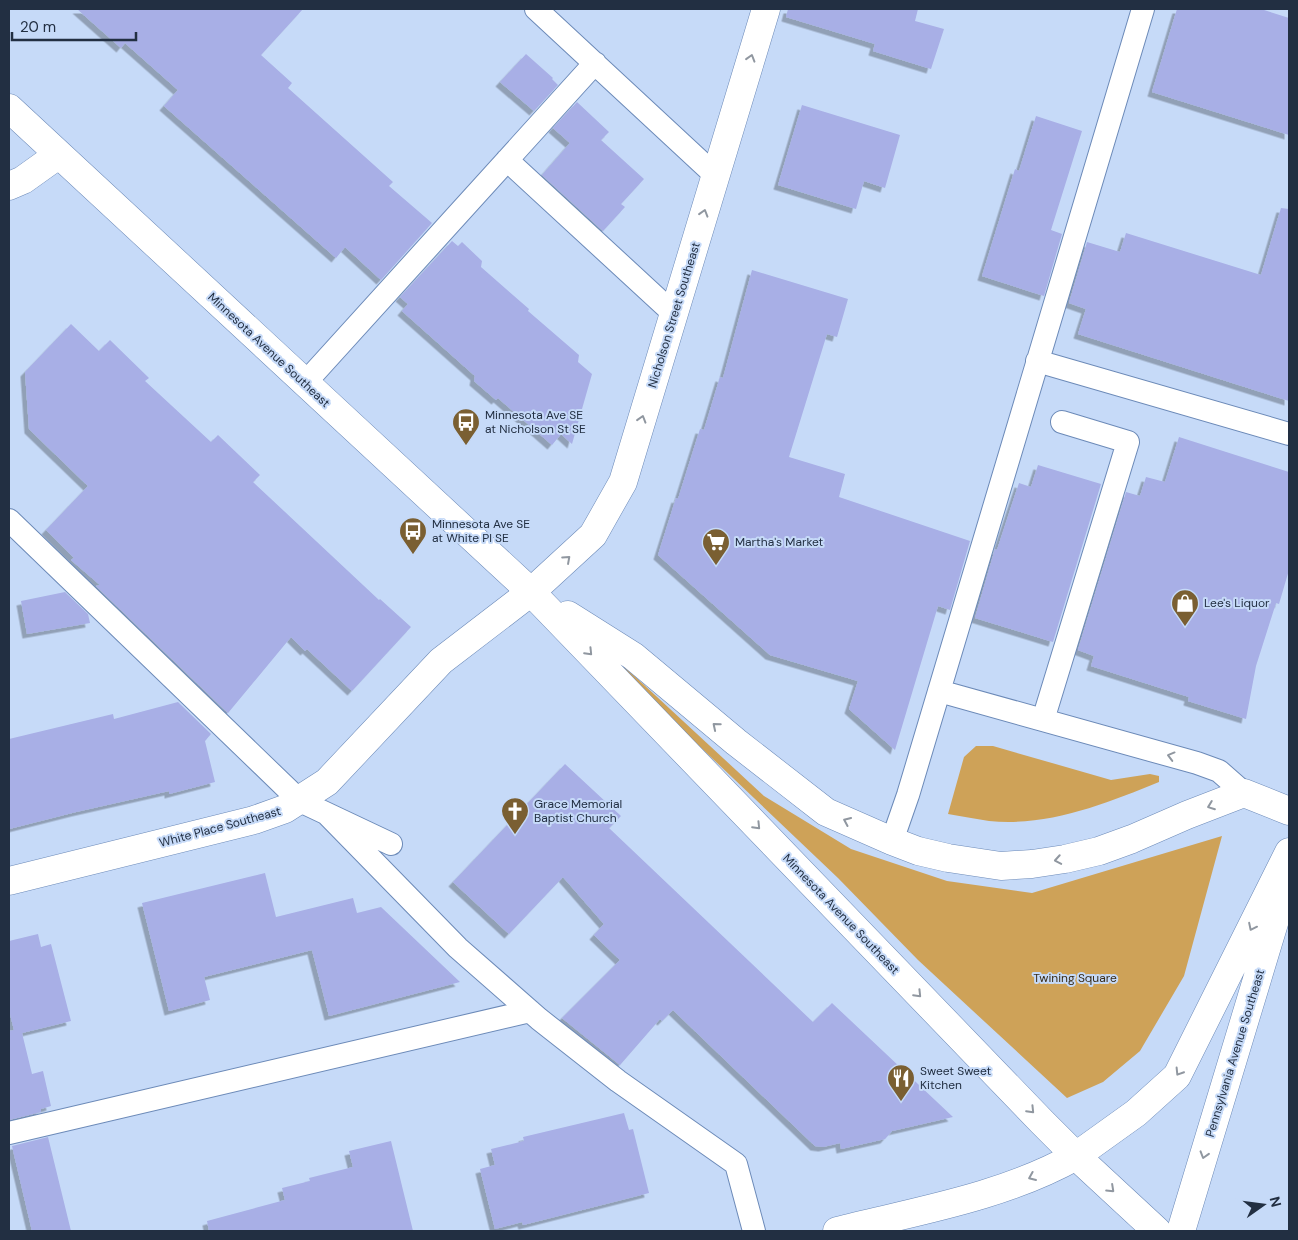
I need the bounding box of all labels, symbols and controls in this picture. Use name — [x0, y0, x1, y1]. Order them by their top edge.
scale bar — [12, 10, 136, 42]
text: 20 m — [20, 17, 56, 37]
one-way arrow — [746, 54, 756, 62]
one-way arrow — [699, 210, 709, 218]
street label: Nicholson Street Southeast — [644, 240, 704, 390]
street label: Minnesota Avenue Southeast — [205, 289, 334, 411]
bus stop icon: Minnesota Ave SE at Nicholson St SE — [451, 407, 481, 446]
place label: Minnesota Ave SE at Nicholson St SE — [485, 407, 586, 437]
one-way arrow — [637, 415, 647, 424]
bus stop icon: Minnesota Ave SE at White Pl SE — [398, 516, 428, 555]
place label: Minnesota Ave SE at White Pl SE — [432, 516, 530, 546]
supermarket icon: Martha's Market — [701, 527, 731, 566]
place label: Martha's Market — [735, 534, 824, 550]
one-way arrow — [561, 556, 570, 565]
shop icon: Lee's Liquor — [1170, 588, 1200, 627]
place label: Lee's Liquor — [1204, 595, 1270, 611]
one-way arrow — [583, 647, 592, 656]
one-way arrow — [713, 723, 722, 732]
one-way arrow — [1167, 751, 1175, 761]
church icon: Grace Memorial Baptist Church — [500, 796, 530, 835]
place label: Grace Memorial Baptist Church — [534, 796, 622, 826]
one-way arrow — [1207, 799, 1216, 810]
street label: White Place Southeast — [157, 803, 283, 851]
one-way arrow — [843, 817, 852, 828]
one-way arrow — [751, 821, 760, 830]
street label: Minnesota Avenue Southeast — [779, 850, 903, 978]
one-way arrow — [1054, 854, 1063, 864]
one-way arrow — [1248, 922, 1258, 931]
street label: Pennsylvania Avenue Southeast — [1202, 967, 1268, 1139]
park label: Twining Square — [1033, 970, 1117, 986]
one-way arrow — [913, 988, 922, 997]
restaurant icon: Sweet Sweet Kitchen — [886, 1063, 916, 1102]
place label: Sweet Sweet Kitchen — [920, 1063, 992, 1093]
one-way arrow — [1175, 1066, 1185, 1075]
one-way arrow — [1026, 1105, 1035, 1114]
one-way arrow — [1200, 1150, 1210, 1158]
one-way arrow — [1028, 1171, 1037, 1182]
north arrow — [1238, 1180, 1288, 1230]
one-way arrow — [1106, 1183, 1115, 1192]
text: N — [1266, 1195, 1286, 1209]

